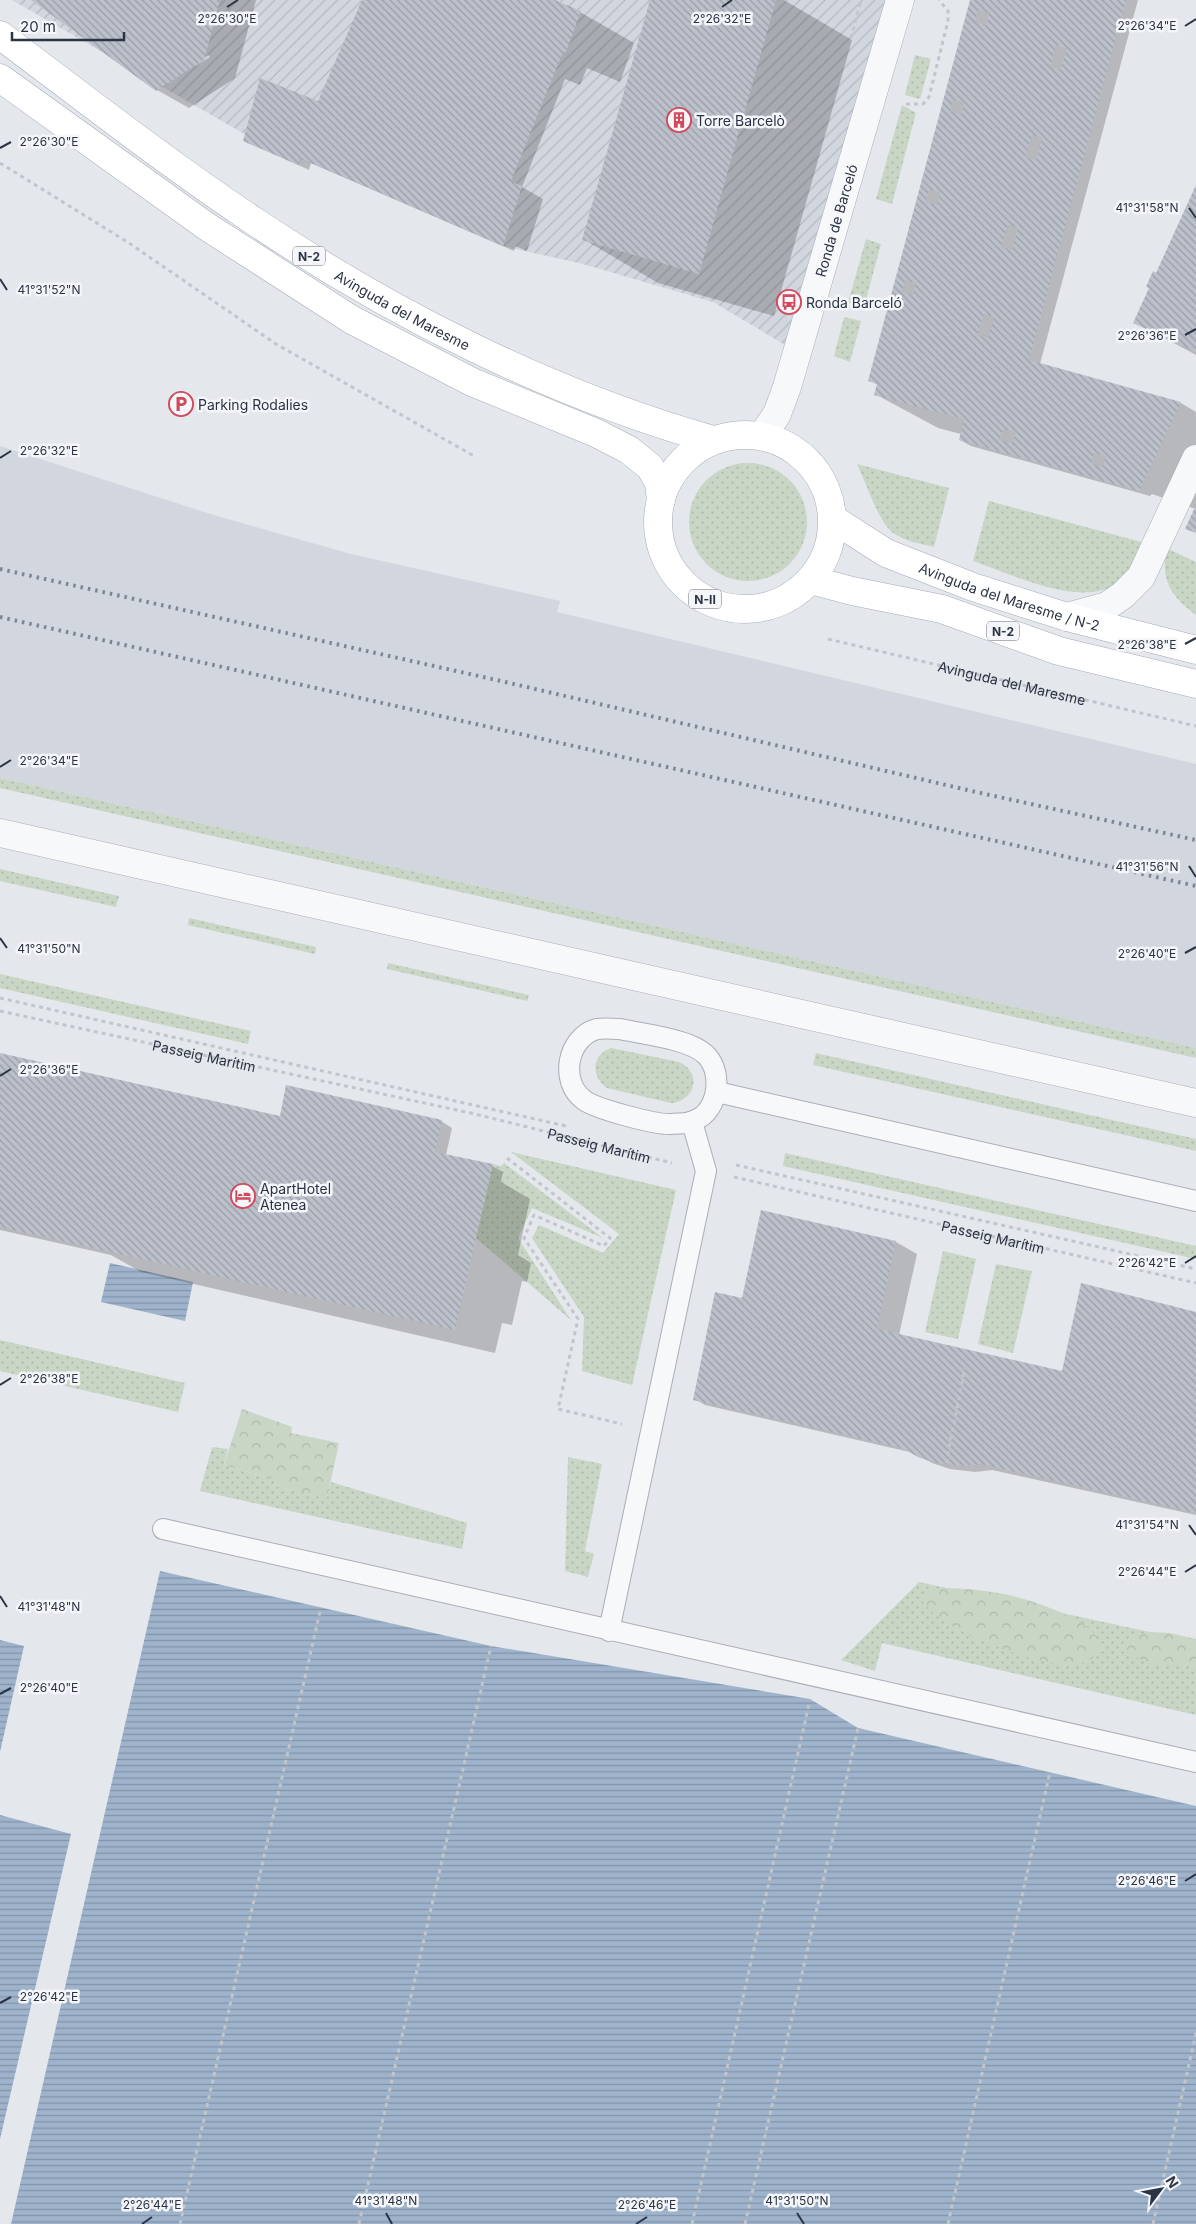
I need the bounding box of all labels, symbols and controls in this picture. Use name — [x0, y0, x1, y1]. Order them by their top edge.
scale bar — [12, 10, 125, 42]
text: 2°26'30"E — [198, 11, 256, 26]
text: 2°26'32"E — [693, 11, 751, 26]
text: 20 m — [20, 17, 56, 36]
text: 2°26'34"E — [1117, 18, 1177, 33]
building icon: Torre Barcelò — [666, 107, 692, 133]
place label: Torre Barcelò — [696, 112, 785, 129]
text: 2°26'30"E — [20, 134, 78, 149]
street label: Ronda de Barceló — [811, 162, 860, 279]
text: 41°31'58"N — [1115, 200, 1179, 215]
road number: N-2 — [293, 247, 325, 266]
street label: Avinguda del Maresme — [332, 266, 473, 353]
text: 41°31'52"N — [18, 282, 81, 297]
bus stop icon: Ronda Barceló — [776, 289, 802, 315]
place label: Ronda Barceló — [806, 294, 902, 311]
text: 2°26'36"E — [1118, 328, 1176, 343]
parking icon: Parking Rodalies — [168, 391, 194, 417]
place label: Parking Rodalies — [198, 396, 308, 413]
text: 2°26'32"E — [20, 443, 78, 458]
street label: Avinguda del Maresme / N-2 — [918, 558, 1102, 632]
road number: N-II — [689, 590, 721, 608]
road number: N-2 — [987, 622, 1019, 640]
text: 2°26'38"E — [1118, 637, 1176, 652]
street label: Avinguda del Maresme — [936, 657, 1087, 708]
text: 2°26'34"E — [19, 753, 79, 768]
text: 41°31'56"N — [1115, 859, 1179, 874]
text: 41°31'50"N — [17, 941, 81, 956]
text: 2°26'40"E — [1118, 946, 1176, 961]
street label: Passeig Marítim — [151, 1036, 258, 1075]
text: 2°26'36"E — [20, 1062, 78, 1077]
street label: Passeig Marítim — [546, 1124, 652, 1166]
place label: ApartHotel Atenea — [260, 1180, 331, 1213]
hotel icon: ApartHotel Atenea — [230, 1183, 256, 1209]
street label: Passeig Marítim — [940, 1216, 1047, 1257]
text: 2°26'42"E — [1118, 1255, 1176, 1270]
text: 2°26'38"E — [20, 1371, 78, 1386]
text: 41°31'54"N — [1115, 1517, 1179, 1532]
text: 2°26'44"E — [1118, 1564, 1176, 1579]
text: 41°31'48"N — [18, 1599, 80, 1614]
text: 2°26'40"E — [20, 1680, 78, 1695]
text: 2°26'46"E — [1118, 1873, 1176, 1888]
text: 2°26'42"E — [20, 1989, 78, 2004]
north arrow — [1136, 2164, 1186, 2214]
text: N — [1162, 2173, 1182, 2191]
text: 41°31'48"N — [355, 2193, 417, 2208]
text: 41°31'50"N — [765, 2193, 829, 2208]
text: 2°26'44"E — [123, 2197, 181, 2212]
text: 2°26'46"E — [618, 2197, 676, 2212]

